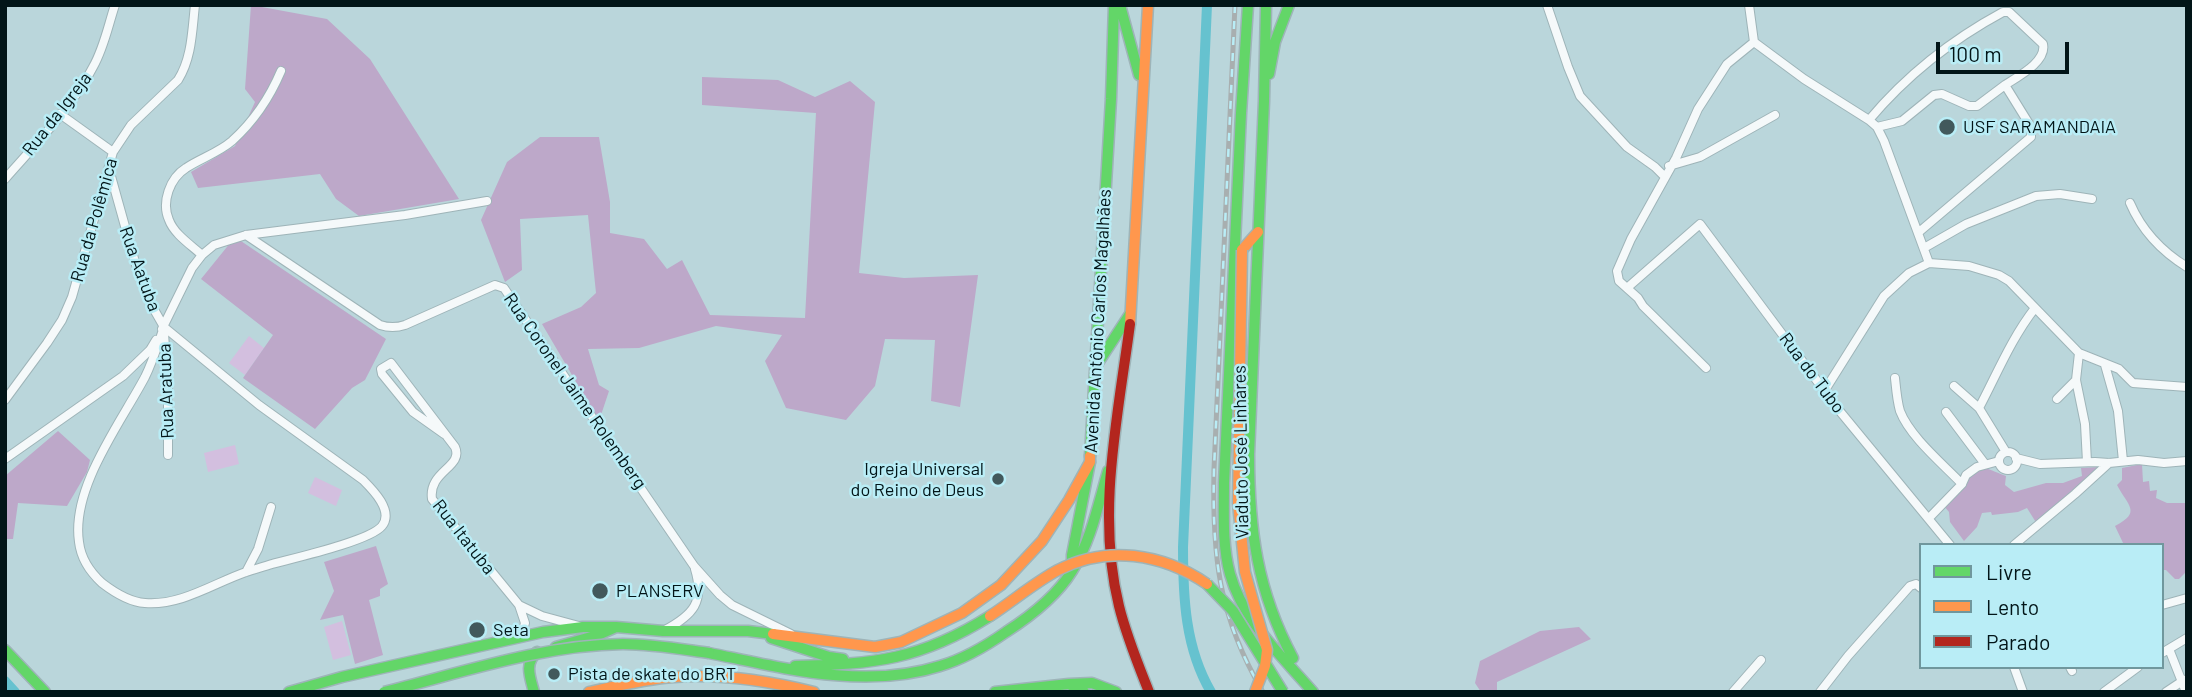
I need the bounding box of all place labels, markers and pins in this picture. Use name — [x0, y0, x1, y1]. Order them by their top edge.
place label: USF SARAMANDAIA — [1963, 116, 2116, 138]
marker: USF SARAMANDAIA — [1937, 117, 1957, 137]
place label: Igreja Universal do Reino de Deus — [851, 458, 984, 500]
marker: Igreja Universal do Reino de Deus — [990, 471, 1006, 487]
place label: PLANSERV — [616, 580, 704, 602]
marker: PLANSERV — [590, 581, 610, 601]
place label: Seta — [493, 619, 529, 641]
marker: Seta — [467, 620, 487, 640]
place label: Pista de skate do BRT — [568, 663, 736, 685]
marker: Pista de skate do BRT — [546, 666, 562, 682]

